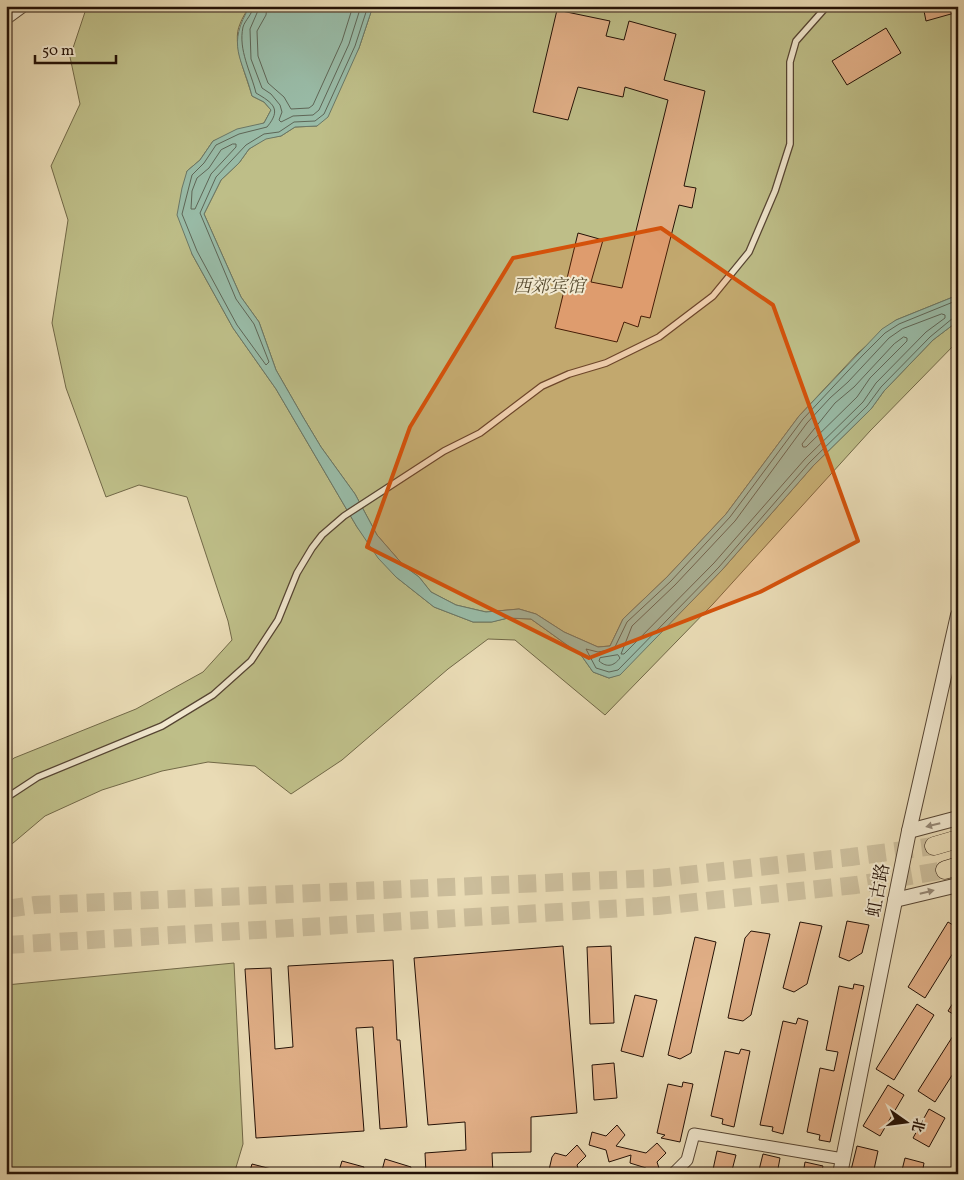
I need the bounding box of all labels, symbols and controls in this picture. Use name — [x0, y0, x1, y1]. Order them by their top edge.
scale bar — [35, 32, 116, 64]
text: 50 m — [42, 41, 74, 62]
park label: 西郊宾馆 — [513, 275, 588, 300]
one-way arrow — [926, 821, 941, 829]
street label: 虹古路 — [862, 861, 897, 919]
one-way arrow — [919, 888, 934, 896]
north arrow — [882, 1098, 932, 1148]
text: 北 — [906, 1116, 928, 1134]

